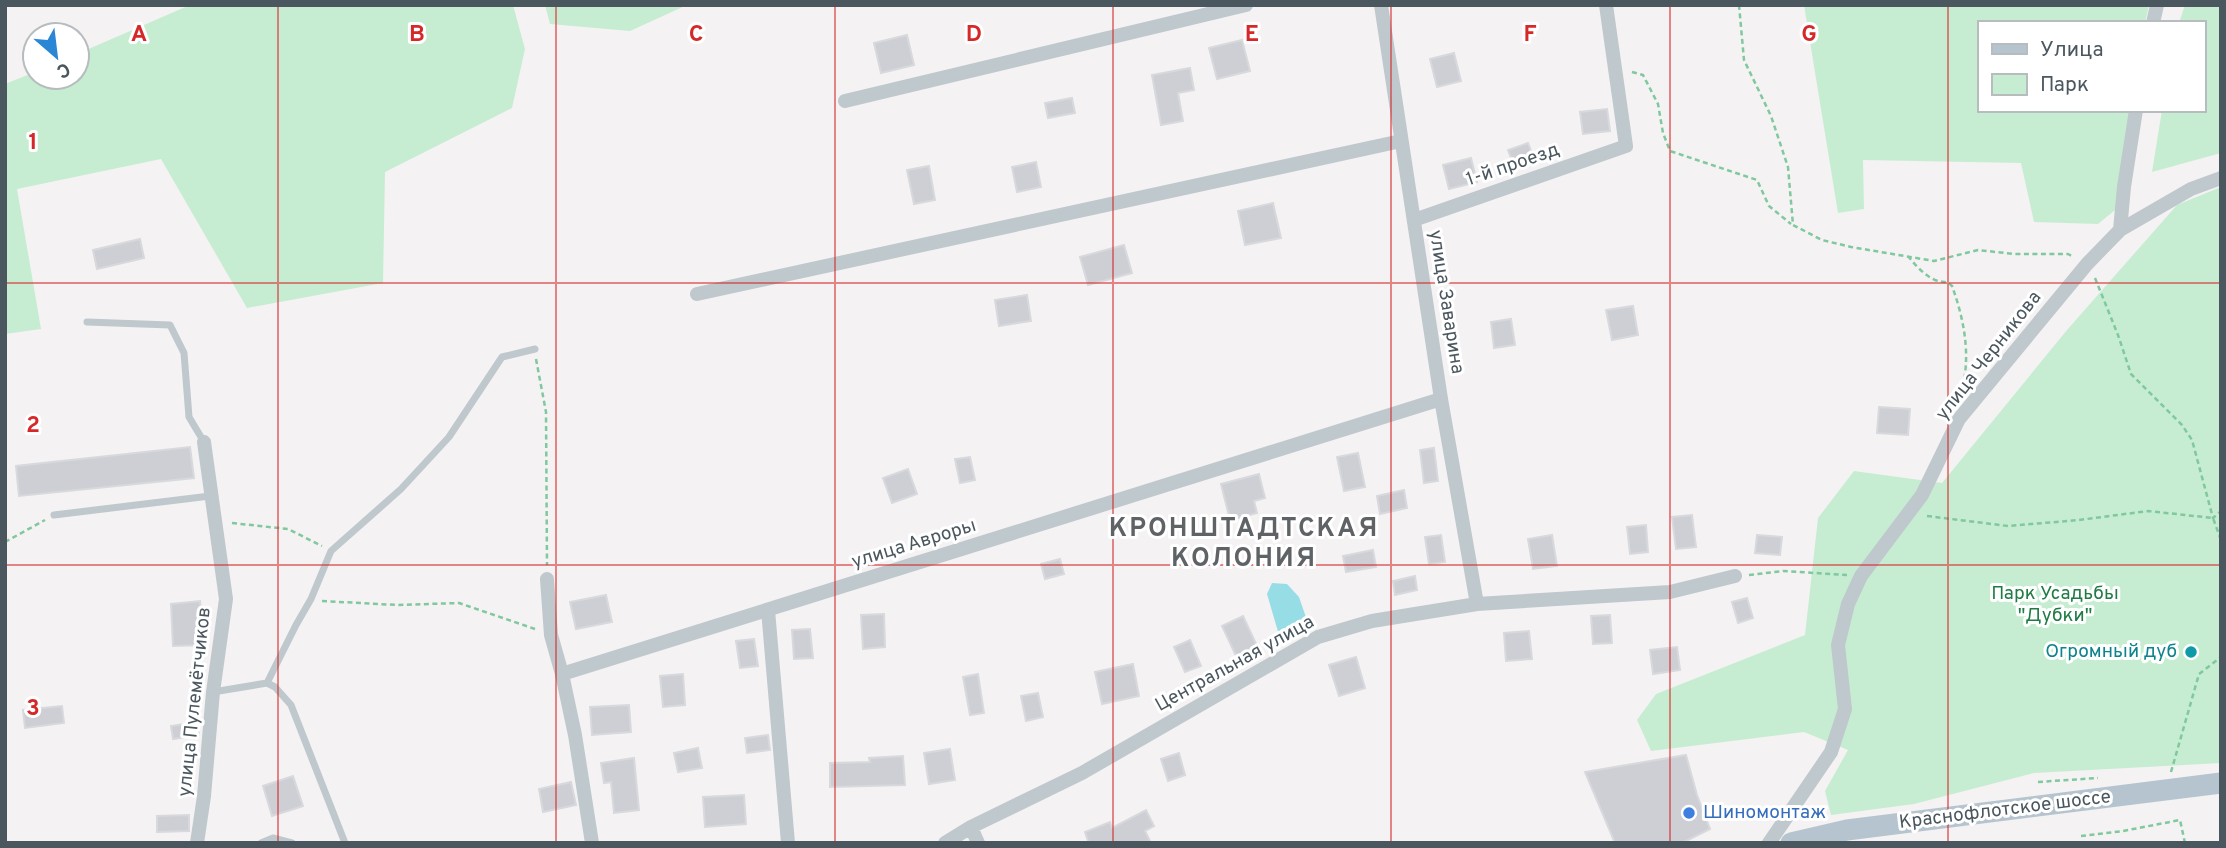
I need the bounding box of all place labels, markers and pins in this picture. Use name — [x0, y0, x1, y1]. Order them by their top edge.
place label: Огромный дуб — [2045, 640, 2177, 664]
marker: Огромный дуб — [2183, 644, 2199, 660]
place label: Шиномонтаж — [1703, 801, 1826, 825]
marker: Шиномонтаж — [1681, 805, 1697, 821]

